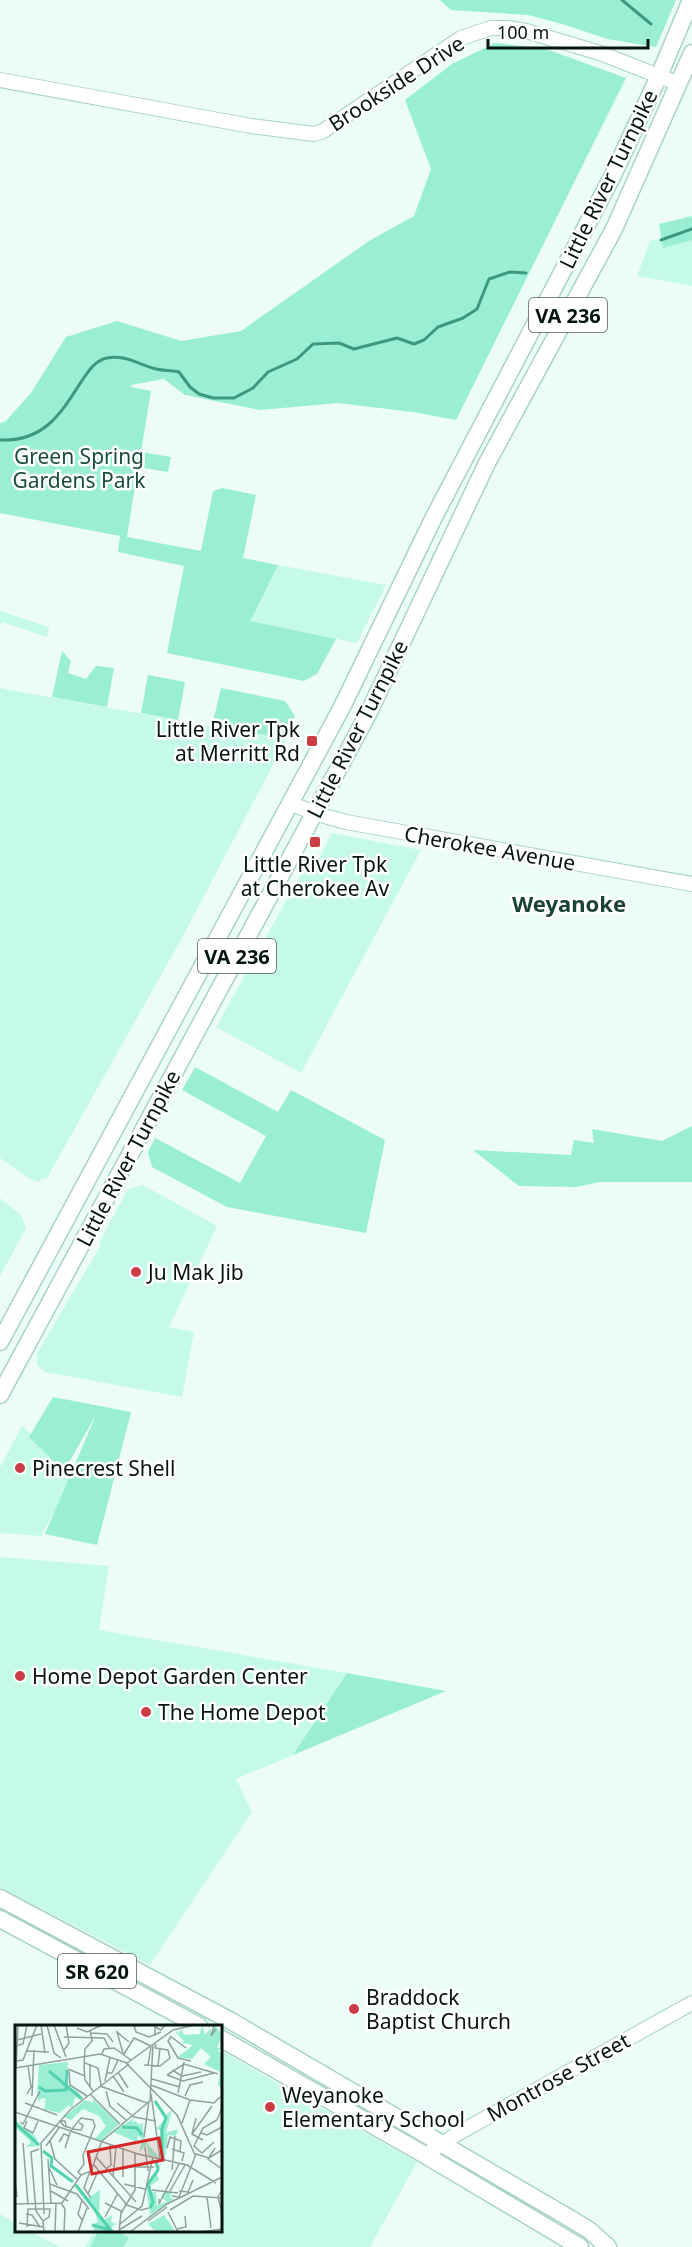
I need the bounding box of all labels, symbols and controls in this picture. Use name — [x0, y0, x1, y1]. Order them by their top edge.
scale bar — [488, 12, 648, 50]
text: 100 m — [497, 20, 549, 44]
street label: Brookside Drive — [323, 29, 469, 137]
street label: Little River Turnpike — [552, 85, 664, 273]
road number: VA 236 — [529, 298, 607, 332]
park label: Green Spring Gardens Park — [13, 442, 146, 494]
street label: Little River Turnpike — [300, 635, 414, 823]
place label: Little River Tpk at Merritt Rd — [156, 715, 301, 767]
marker: Little River Tpk at Merritt Rd — [305, 734, 319, 748]
street label: Cherokee Avenue — [402, 819, 578, 877]
marker: Little River Tpk at Cherokee Av — [308, 835, 322, 849]
place label: Little River Tpk at Cherokee Av — [241, 850, 389, 902]
district label: Weyanoke — [512, 888, 626, 918]
road number: VA 236 — [198, 939, 276, 973]
street label: Little River Turnpike — [70, 1065, 186, 1251]
place label: Ju Mak Jib — [146, 1258, 244, 1286]
marker: Ju Mak Jib — [129, 1265, 143, 1279]
place label: Pinecrest Shell — [32, 1454, 175, 1482]
marker: Pinecrest Shell — [13, 1461, 27, 1475]
place label: Home Depot Garden Center — [32, 1662, 308, 1690]
marker: Home Depot Garden Center — [13, 1669, 27, 1683]
place label: The Home Depot — [158, 1698, 326, 1726]
marker: The Home Depot — [139, 1705, 153, 1719]
road number: SR 620 — [58, 1954, 136, 1988]
place label: Braddock Baptist Church — [366, 1983, 511, 2035]
marker: Braddock Baptist Church — [347, 2002, 361, 2016]
inset map — [15, 2025, 222, 2232]
street label: Montrose Street — [482, 2026, 635, 2128]
place label: Weyanoke Elementary School — [282, 2081, 465, 2133]
marker: Weyanoke Elementary School — [263, 2100, 277, 2114]

